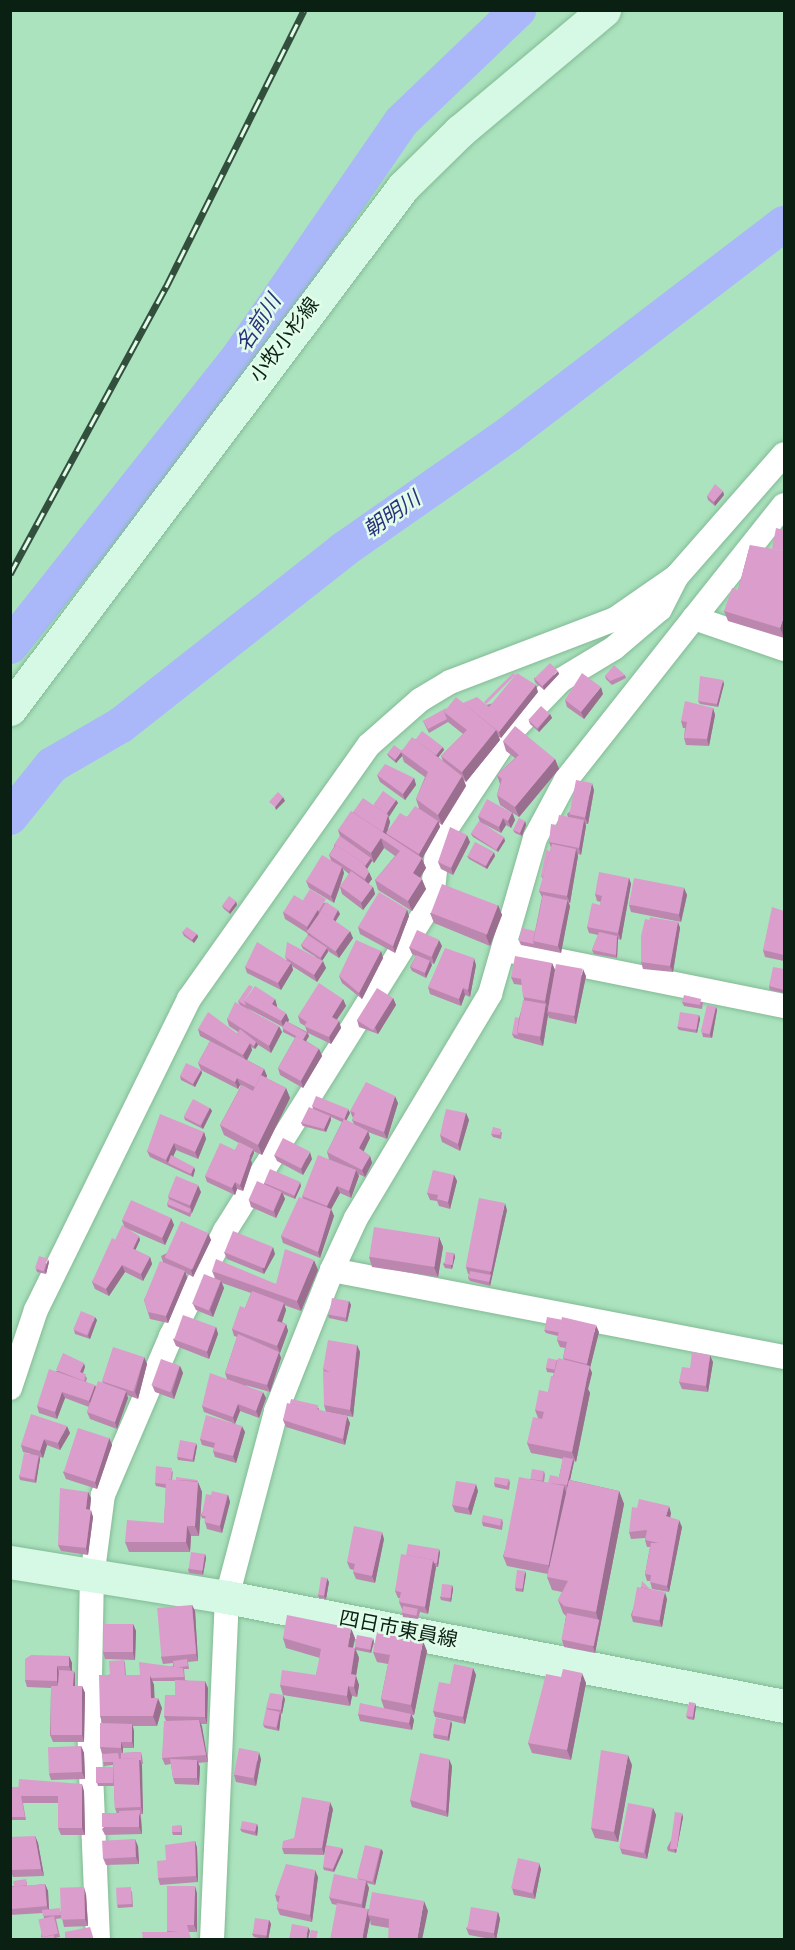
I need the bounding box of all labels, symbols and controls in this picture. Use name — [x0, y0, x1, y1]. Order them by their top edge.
water label: 名前川 — [232, 291, 288, 357]
street label: 小牧小杉線 — [246, 294, 326, 388]
water label: 朝明川 — [360, 488, 426, 544]
street label: 四日市東員線 — [337, 1608, 459, 1654]

